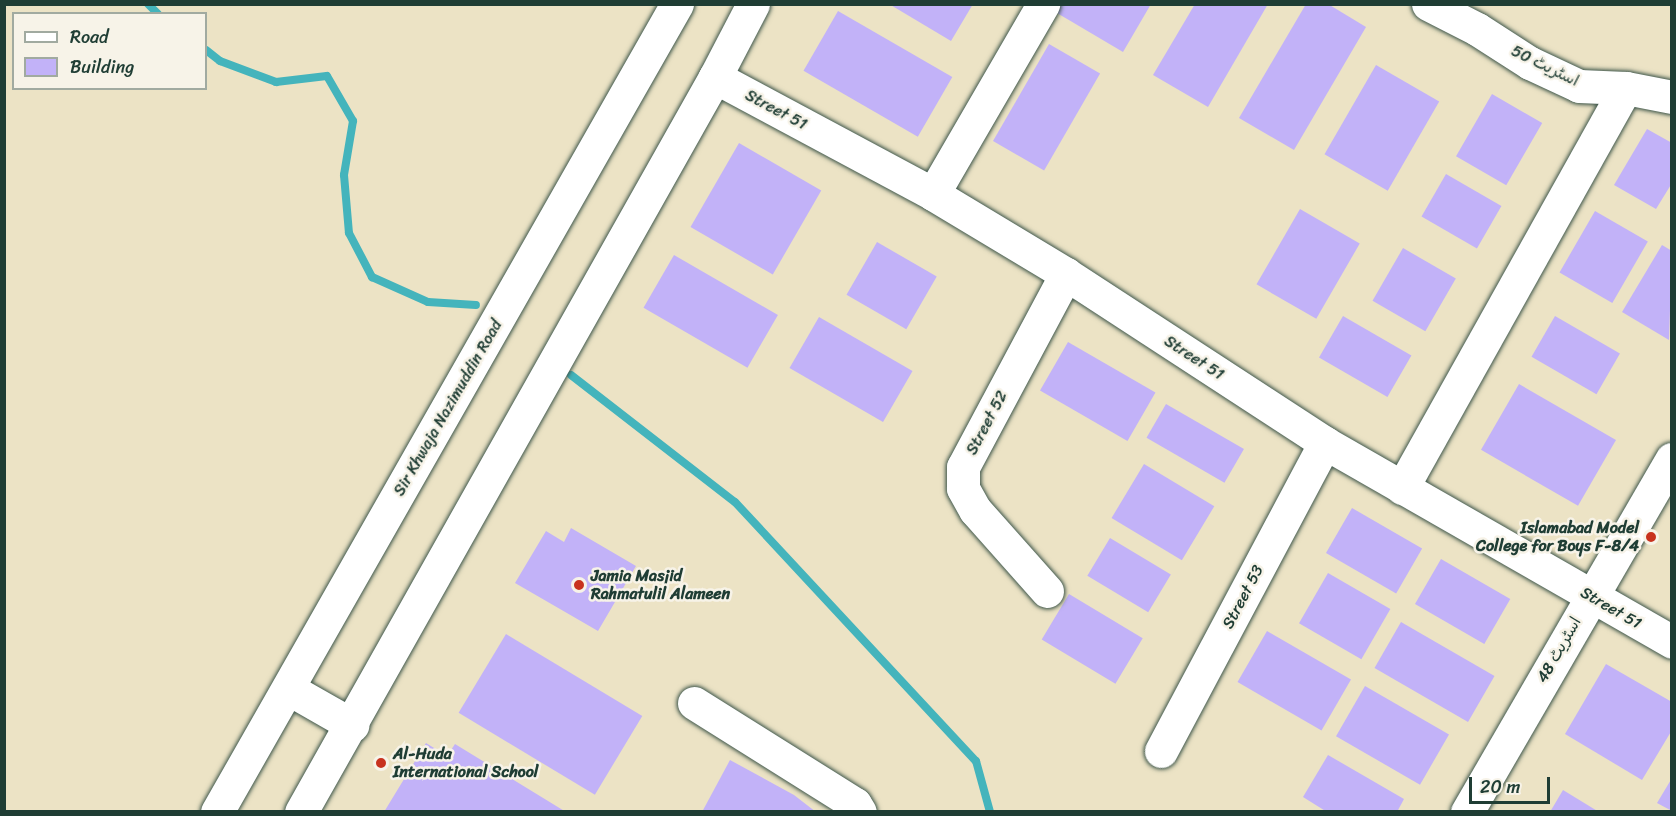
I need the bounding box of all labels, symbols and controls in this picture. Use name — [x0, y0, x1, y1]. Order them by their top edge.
legend — [12, 12, 207, 90]
text: Road — [70, 21, 109, 53]
street label: اسٹریٹ 50 — [1508, 41, 1582, 91]
text: Building — [70, 51, 134, 83]
street label: Street 51 — [742, 86, 810, 134]
street label: Sir Khwaja Nazimuddin Road — [390, 317, 506, 499]
street label: Street 51 — [1161, 332, 1227, 384]
street label: Street 52 — [962, 388, 1012, 458]
place label: Islamabad Model College for Boys F-8/4 — [1476, 518, 1639, 556]
marker: Islamabad Model College for Boys F-8/4 — [1644, 530, 1658, 544]
street label: Street 53 — [1218, 562, 1268, 632]
place label: Jamia Masjid Rahmatulil Alameen — [591, 566, 730, 604]
marker: Jamia Masjid Rahmatulil Alameen — [572, 578, 586, 592]
street label: Street 51 — [1577, 583, 1645, 633]
street label: اسٹریٹ 48 — [1533, 614, 1585, 686]
place label: Al-Huda International School — [393, 744, 539, 782]
marker: Al-Huda International School — [374, 756, 388, 770]
scale bar — [1472, 765, 1553, 803]
text: 20 m — [1480, 771, 1520, 803]

